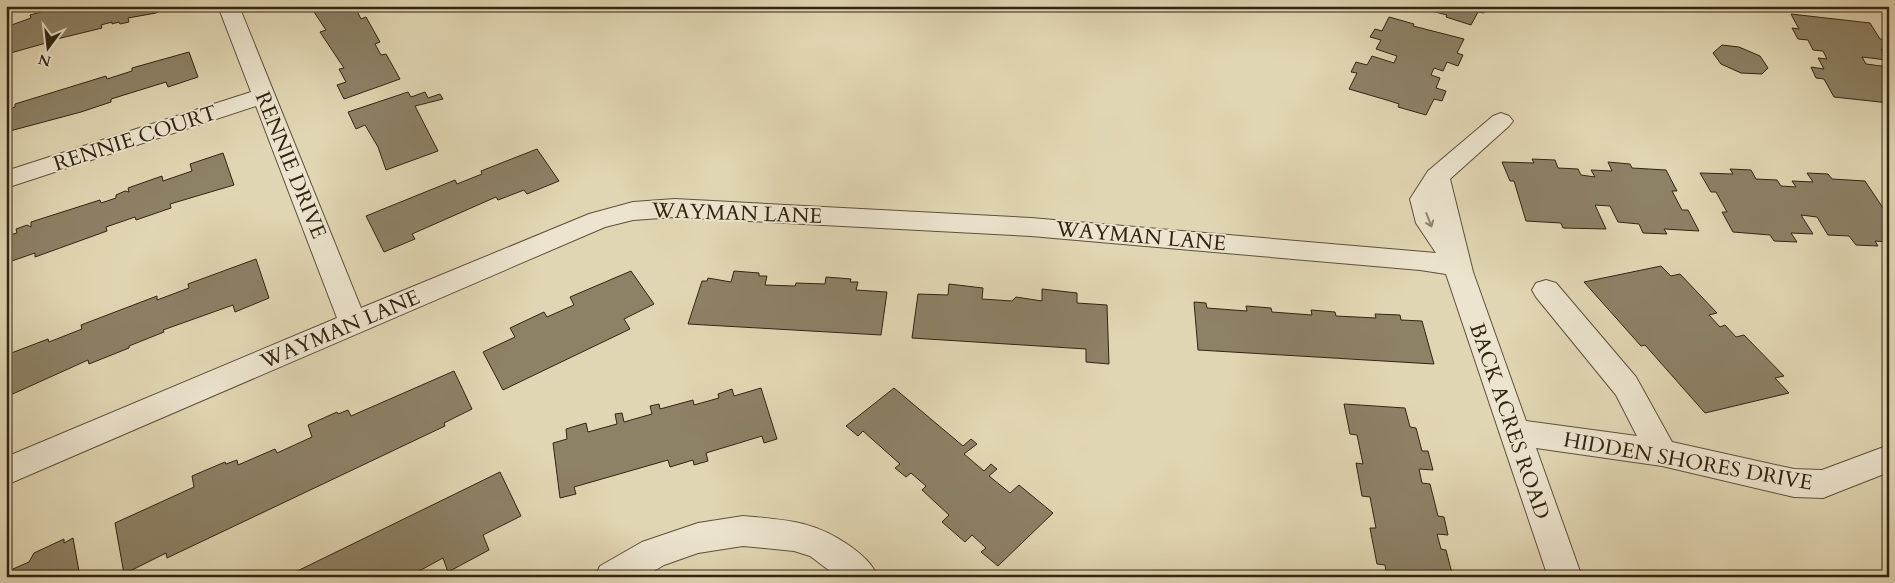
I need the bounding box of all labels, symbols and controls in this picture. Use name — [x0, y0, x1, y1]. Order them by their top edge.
north arrow — [22, 22, 72, 72]
text: N — [36, 49, 53, 71]
street label: RENNIE DRIVE — [248, 87, 333, 243]
street label: RENNIE COURT — [50, 98, 221, 179]
street label: WAYMAN LANE — [650, 196, 823, 231]
one-way arrow — [1425, 213, 1434, 228]
street label: WAYMAN LANE — [1054, 215, 1227, 258]
street label: WAYMAN LANE — [255, 283, 424, 377]
street label: BACK ACRES ROAD — [1462, 319, 1557, 523]
street label: HIDDEN SHORES DRIVE — [1561, 425, 1815, 498]

